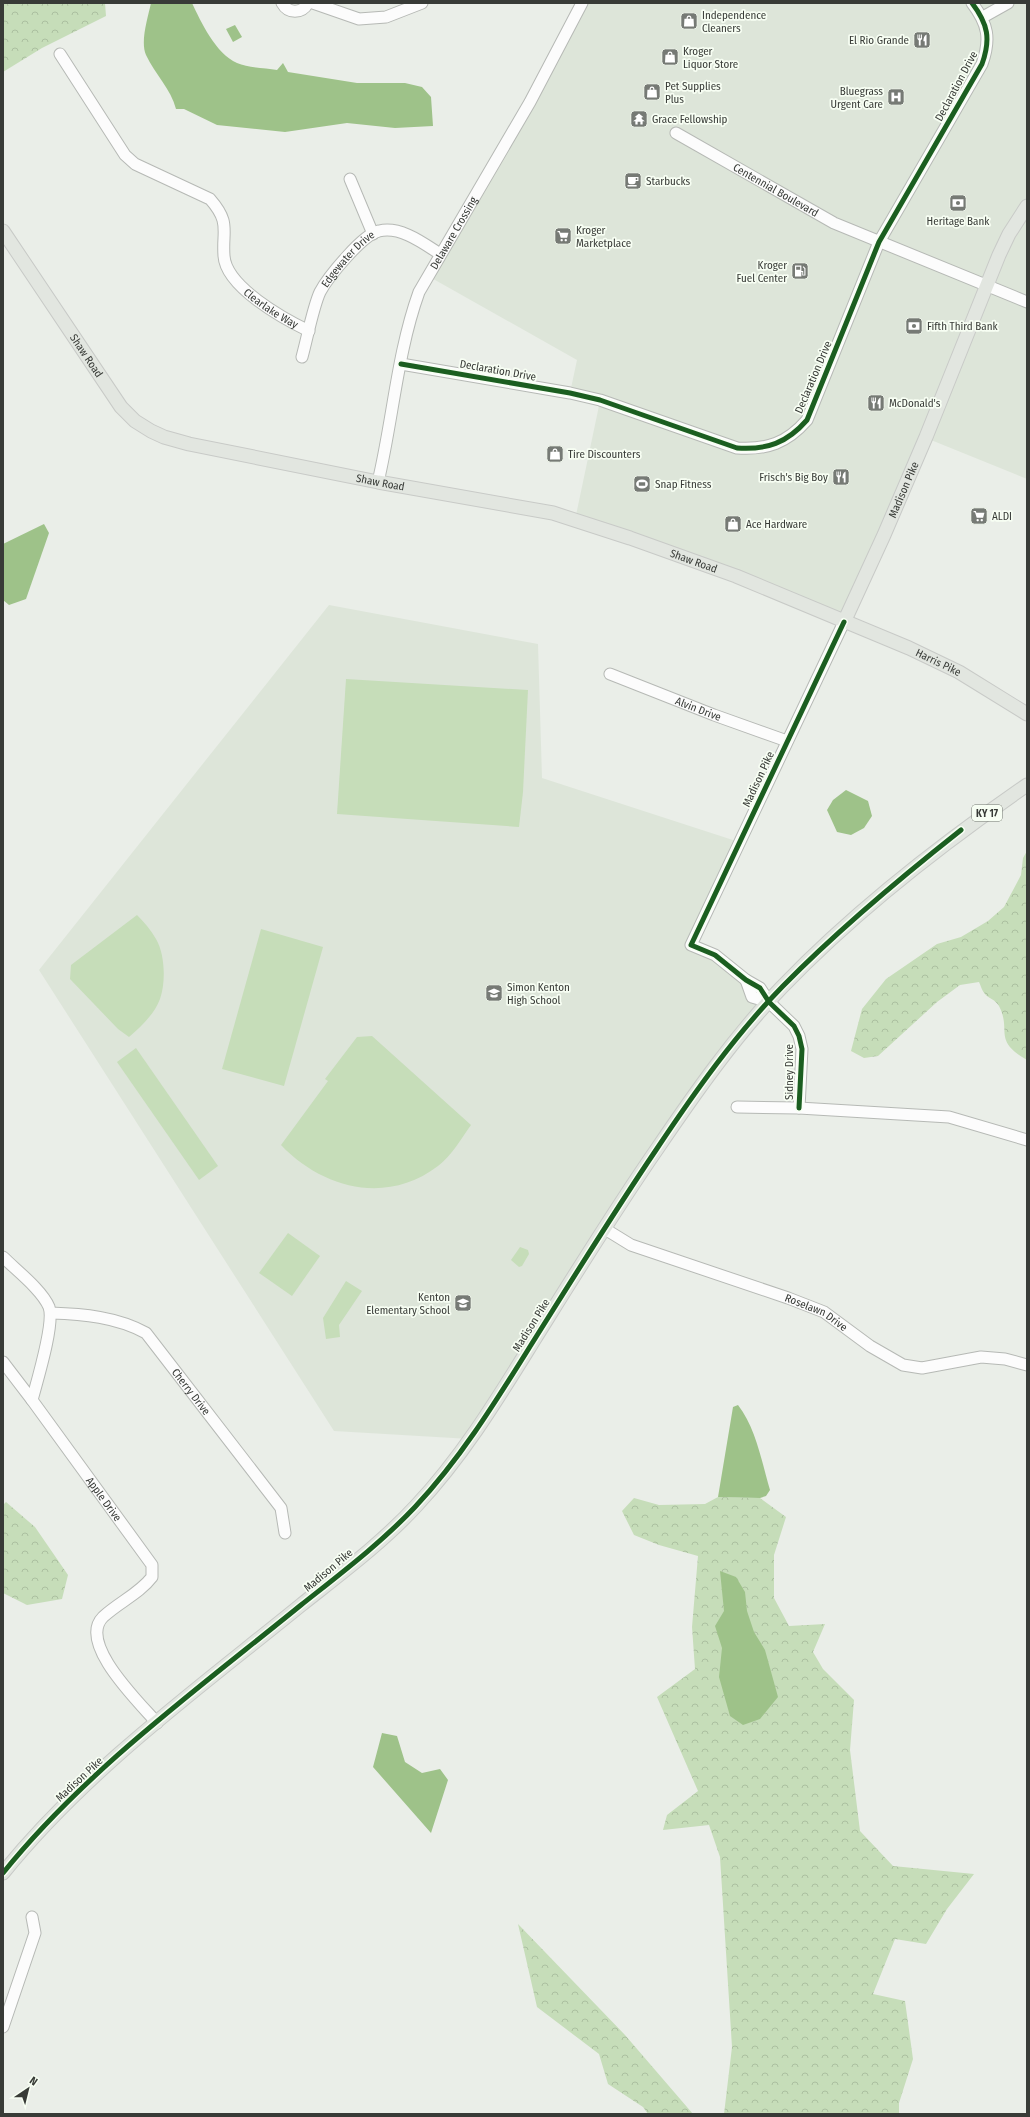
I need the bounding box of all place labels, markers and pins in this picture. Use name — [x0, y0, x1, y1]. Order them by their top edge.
place label: Independence Cleaners — [702, 9, 766, 35]
shop icon: Independence Cleaners — [679, 11, 699, 31]
restaurant icon: El Rio Grande — [912, 30, 932, 50]
place label: El Rio Grande — [849, 34, 909, 47]
place label: Kroger Liquor Store — [683, 45, 738, 71]
shop icon: Kroger Liquor Store — [660, 47, 680, 67]
place label: Pet Supplies Plus — [665, 80, 721, 106]
shop icon: Pet Supplies Plus — [642, 82, 662, 102]
place label: Bluegrass Urgent Care — [831, 85, 883, 111]
hospital icon: Bluegrass Urgent Care — [886, 87, 906, 107]
temple icon: Grace Fellowship — [629, 109, 649, 129]
place label: Grace Fellowship — [652, 113, 728, 126]
cafe icon: Starbucks — [623, 171, 643, 191]
place label: Starbucks — [646, 175, 691, 188]
bank icon: Heritage Bank — [948, 193, 968, 213]
place label: Heritage Bank — [927, 215, 990, 228]
place label: Kroger Marketplace — [576, 224, 631, 250]
supermarket icon: Kroger Marketplace — [553, 226, 573, 246]
place label: Kroger Fuel Center — [737, 259, 787, 285]
fuel station icon: Kroger Fuel Center — [790, 261, 810, 281]
bank icon: Fifth Third Bank — [904, 316, 924, 336]
place label: Fifth Third Bank — [927, 320, 998, 333]
restaurant icon: McDonald's — [866, 393, 886, 413]
place label: McDonald's — [889, 397, 941, 410]
shop icon: Tire Discounters — [545, 444, 565, 464]
place label: Tire Discounters — [568, 448, 641, 461]
restaurant icon: Frisch's Big Boy — [831, 467, 851, 487]
place label: Frisch's Big Boy — [759, 471, 828, 484]
sports icon: Snap Fitness — [632, 474, 652, 494]
place label: Snap Fitness — [655, 478, 712, 491]
supermarket icon: ALDI — [969, 506, 989, 526]
place label: ALDI — [992, 510, 1012, 523]
shop icon: Ace Hardware — [723, 514, 743, 534]
place label: Ace Hardware — [746, 518, 807, 531]
place label: Simon Kenton High School — [507, 981, 570, 1007]
school or university icon: Simon Kenton High School — [484, 983, 504, 1003]
place label: Kenton Elementary School — [366, 1291, 450, 1317]
school or university icon: Kenton Elementary School — [453, 1293, 473, 1313]

